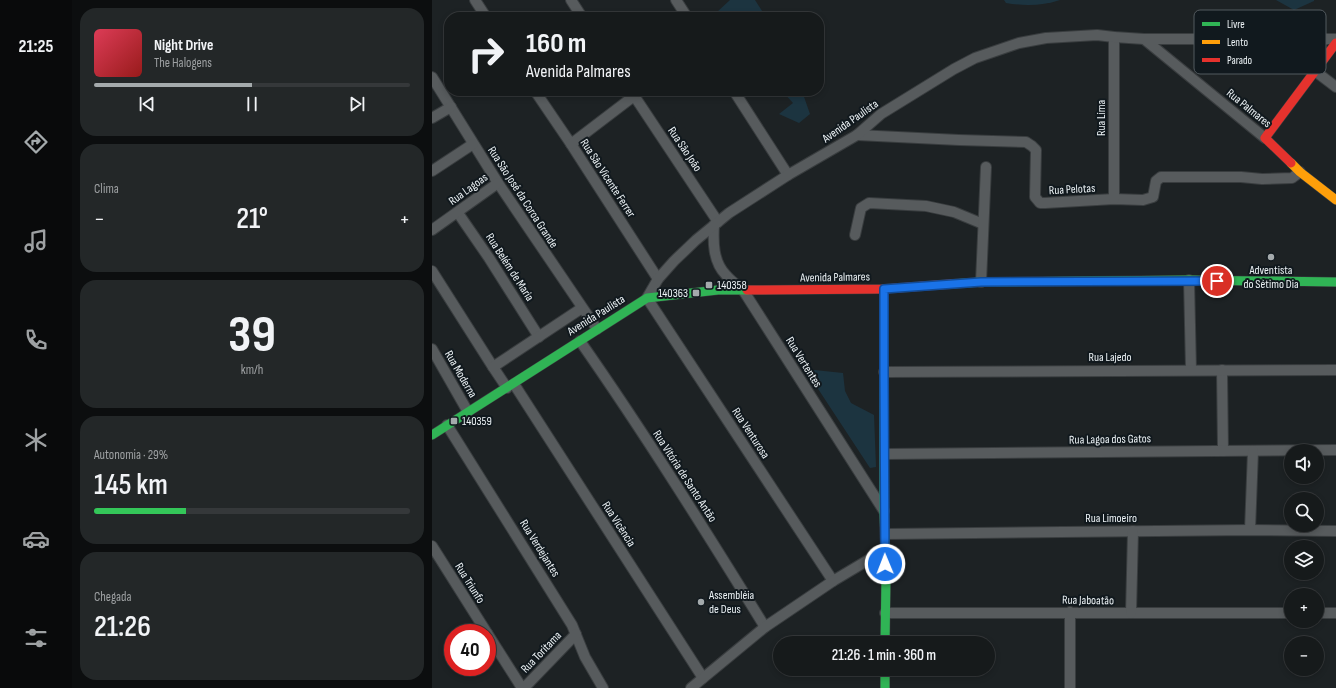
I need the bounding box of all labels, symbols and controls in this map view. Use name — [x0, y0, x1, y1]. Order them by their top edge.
legend — [1194, 10, 1326, 74]
text: Livre — [1227, 18, 1245, 31]
text: 160 m — [526, 27, 586, 60]
icon: right — [460, 28, 512, 80]
text: 21:25 — [19, 36, 53, 57]
text: Night Drive — [154, 36, 213, 55]
text: Lento — [1227, 36, 1248, 49]
text: Parado — [1227, 54, 1253, 67]
text: The Halogens — [154, 55, 212, 71]
text: Avenida Palmares — [526, 61, 631, 82]
street label: Rua Palmares — [1223, 86, 1274, 131]
icon: previous — [136, 93, 158, 115]
icon: pause — [241, 93, 263, 115]
icon: next — [346, 93, 368, 115]
street label: Avenida Paulista — [819, 96, 882, 147]
street label: Rua Lima — [1094, 100, 1109, 136]
street label: Rua São João — [664, 124, 705, 175]
icon: directions — [22, 128, 50, 156]
street label: Rua Sâo Vicente Ferrer — [577, 136, 639, 221]
street label: Rua São José da Coroa Grande — [484, 144, 561, 251]
street label: Rua Lagoas — [446, 170, 491, 209]
text: Clima — [94, 181, 119, 197]
street label: Rua Pelotas — [1048, 181, 1096, 198]
text: 21° — [236, 201, 268, 237]
text: − — [94, 206, 105, 233]
text: + — [399, 206, 410, 233]
icon: music — [22, 227, 50, 255]
street label: Rua Belém de Maria — [482, 231, 537, 304]
marker: Adventista do Sétimo Dia — [1266, 252, 1276, 262]
place label: Adventista do Sétimo Dia — [1243, 263, 1299, 292]
pin — [1200, 264, 1234, 298]
street label: Avenida Palmares — [799, 269, 870, 286]
icon: arrive — [1206, 270, 1228, 292]
place label: 140358 — [717, 278, 747, 293]
marker: 140358 — [704, 280, 714, 290]
place label: 140363 — [658, 286, 688, 301]
marker: 140363 — [691, 288, 701, 298]
street label: Avenida Paulista — [564, 292, 628, 340]
text: 39 — [228, 304, 276, 367]
icon: phone — [22, 326, 50, 354]
street label: Rua Vertentes — [782, 334, 825, 390]
street label: Rua Moderna — [441, 348, 480, 401]
street label: Rua Lajedo — [1088, 350, 1132, 365]
text: km/h — [241, 362, 263, 378]
street label: Rua Venturosa — [729, 405, 773, 462]
place label: 140359 — [462, 414, 492, 429]
marker: 140359 — [449, 416, 459, 426]
icon: climate — [22, 426, 50, 454]
street label: Rua Vitória de Santo Antão — [649, 428, 720, 525]
street label: Rua Lagoa dos Gatos — [1069, 431, 1151, 448]
map controls — [1284, 444, 1324, 676]
button: sound — [1284, 444, 1324, 484]
text: Autonomia · 29% — [94, 447, 168, 463]
text: 145 km — [94, 467, 168, 503]
button: search — [1284, 492, 1324, 532]
street label: Rua Vicência — [598, 499, 639, 550]
street label: Rua Limoeiro — [1085, 511, 1137, 526]
street label: Rua Verdejantes — [516, 517, 563, 580]
icon: car — [22, 525, 50, 553]
button: layers — [1284, 540, 1324, 580]
position arrow — [864, 543, 906, 585]
street label: Rua Triunfo — [451, 560, 488, 606]
place label: Assembléia de Deus — [708, 588, 754, 617]
button: + — [1284, 588, 1324, 628]
text: Chegada — [94, 589, 132, 605]
street label: Rua Jaboatão — [1062, 593, 1114, 608]
marker: Assembléia de Deus — [696, 597, 706, 607]
text: 21:26 — [94, 609, 151, 645]
icon: filters — [22, 624, 50, 652]
speed limit sign: 40 — [444, 624, 496, 676]
street label: Rua Toritama — [518, 628, 565, 676]
button: − — [1284, 636, 1324, 676]
text: 21:26 · 1 min · 360 m — [832, 646, 936, 665]

